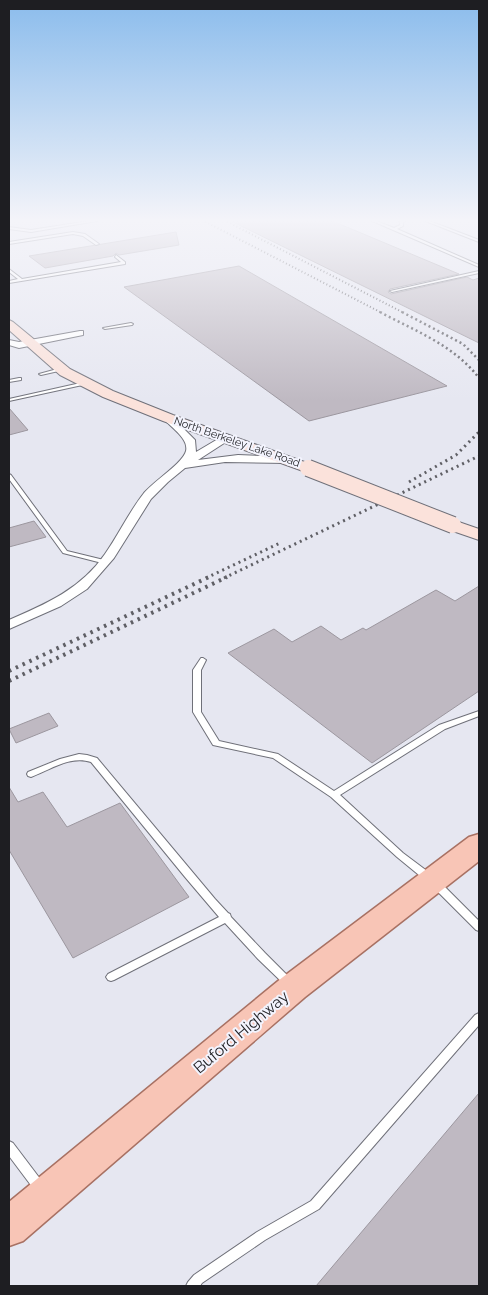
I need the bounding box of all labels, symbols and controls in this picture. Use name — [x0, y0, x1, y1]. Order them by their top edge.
street label: North Berkeley Lake Road — [172, 414, 302, 470]
street label: Buford Highway — [190, 986, 293, 1077]

